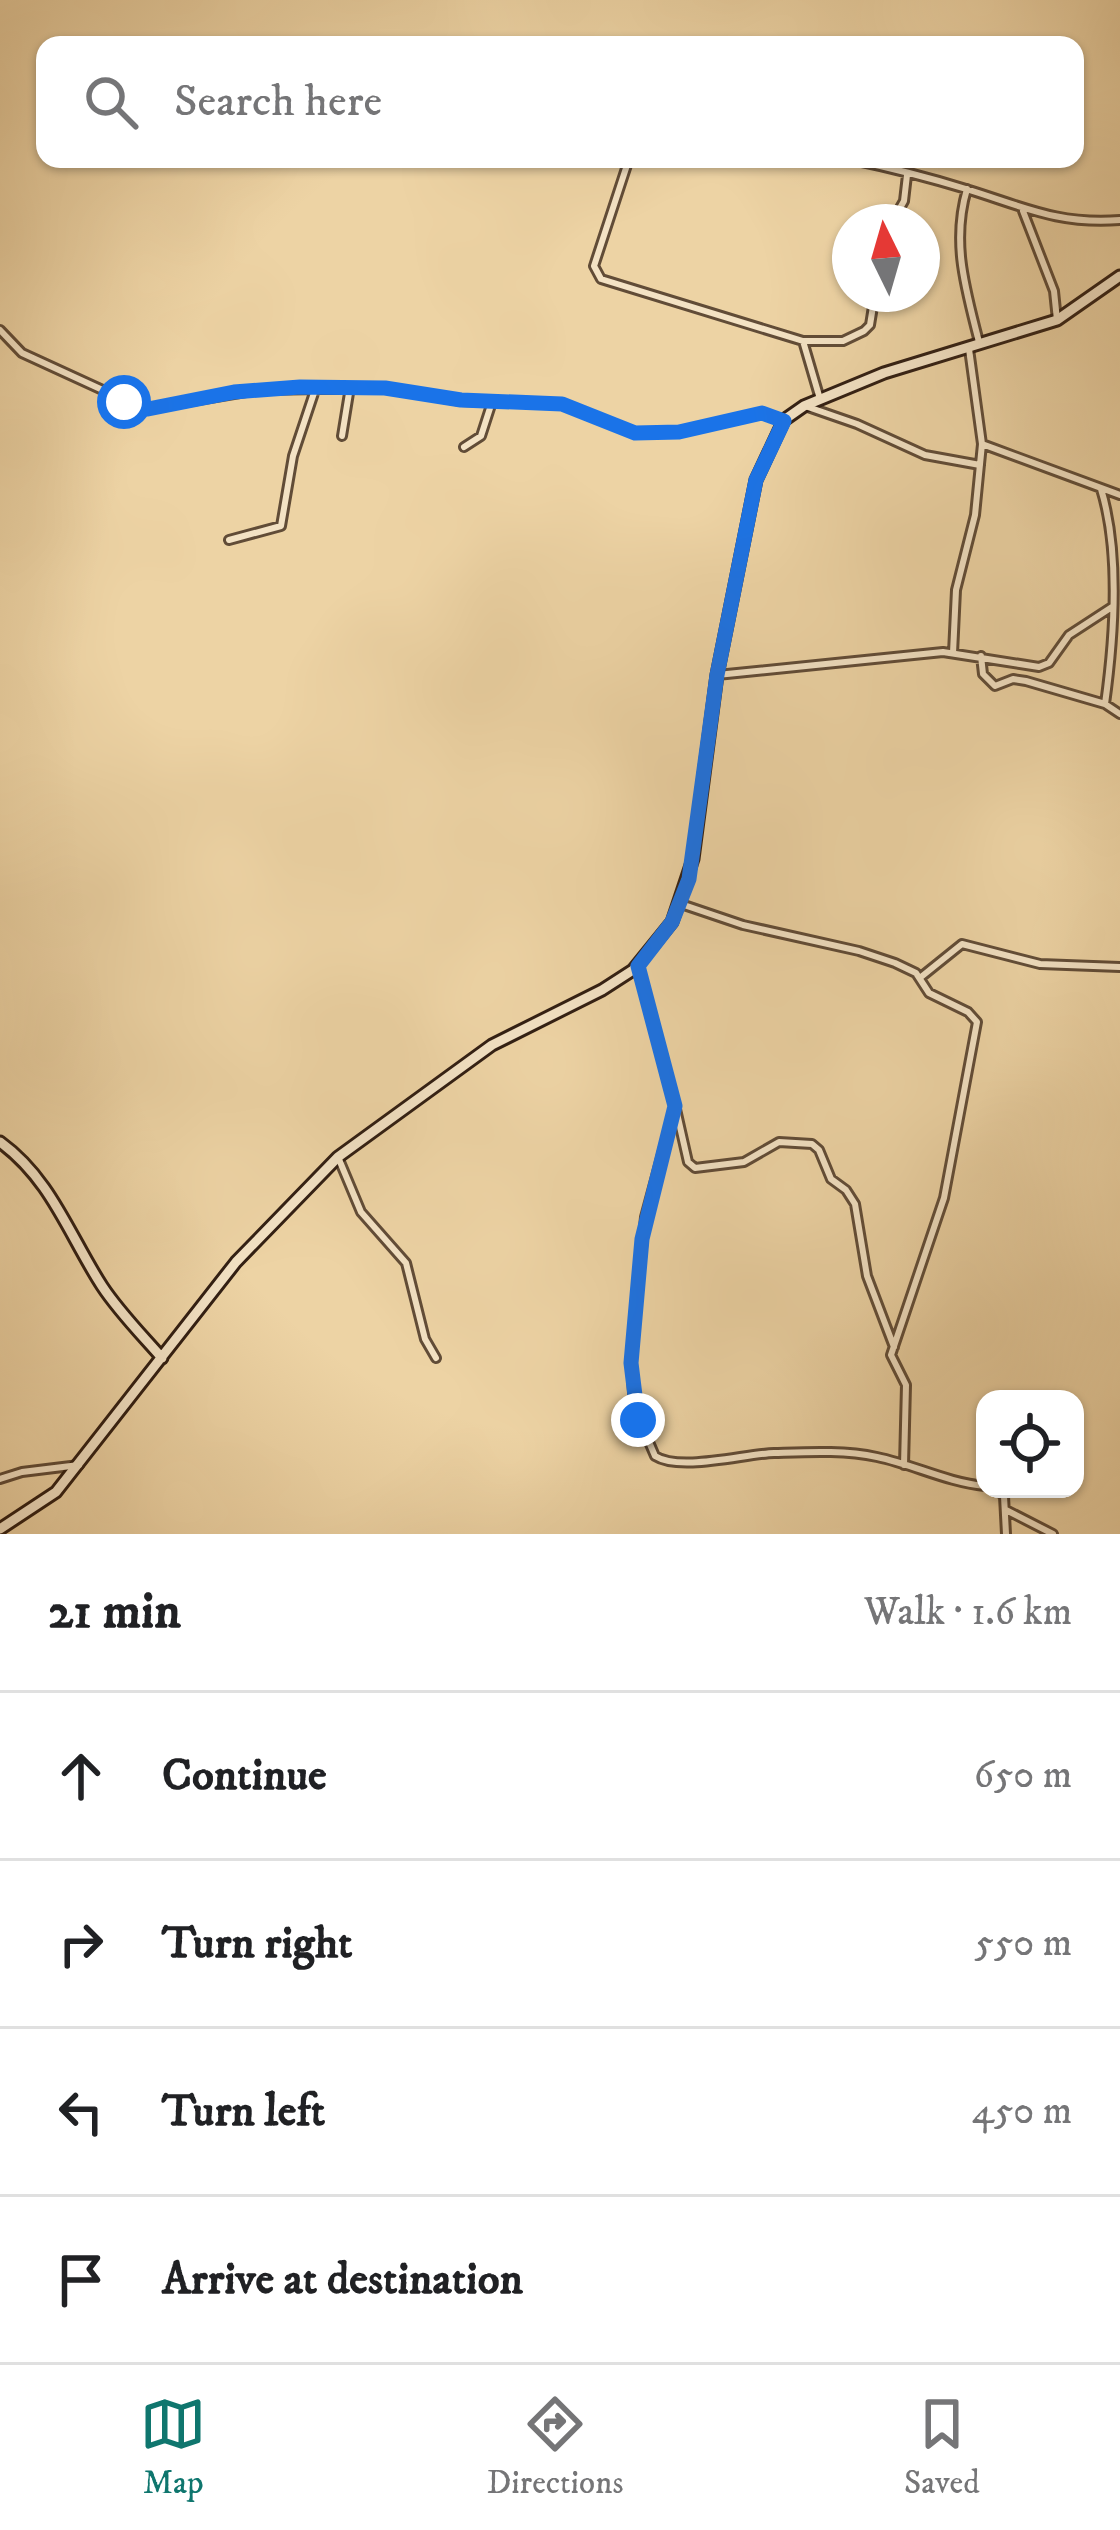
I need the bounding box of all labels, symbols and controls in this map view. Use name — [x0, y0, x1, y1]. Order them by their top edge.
search box — [36, 36, 1084, 168]
icon: search — [78, 69, 144, 135]
text: Search here — [174, 74, 382, 130]
north arrow — [832, 204, 940, 312]
route start — [97, 375, 151, 429]
map controls — [976, 1390, 1084, 1498]
button: locate — [976, 1390, 1084, 1498]
route end — [611, 1393, 665, 1447]
text: 21 min — [48, 1580, 181, 1644]
text: Walk · 1.6 km — [864, 1588, 1072, 1637]
icon: ahead — [48, 1743, 114, 1809]
text: Continue — [162, 1748, 327, 1804]
text: 650 m — [974, 1751, 1072, 1800]
icon: right — [48, 1911, 114, 1977]
text: Turn right — [162, 1916, 352, 1972]
text: 550 m — [975, 1919, 1072, 1968]
icon: left — [48, 2079, 114, 2145]
text: Turn left — [162, 2084, 325, 2140]
text: 450 m — [972, 2087, 1072, 2136]
icon: arrive — [48, 2247, 114, 2313]
text: Arrive at destination — [162, 2252, 523, 2308]
tab: Map — [140, 2391, 206, 2504]
tab: Directions — [487, 2391, 623, 2504]
tab: Saved — [904, 2391, 980, 2504]

